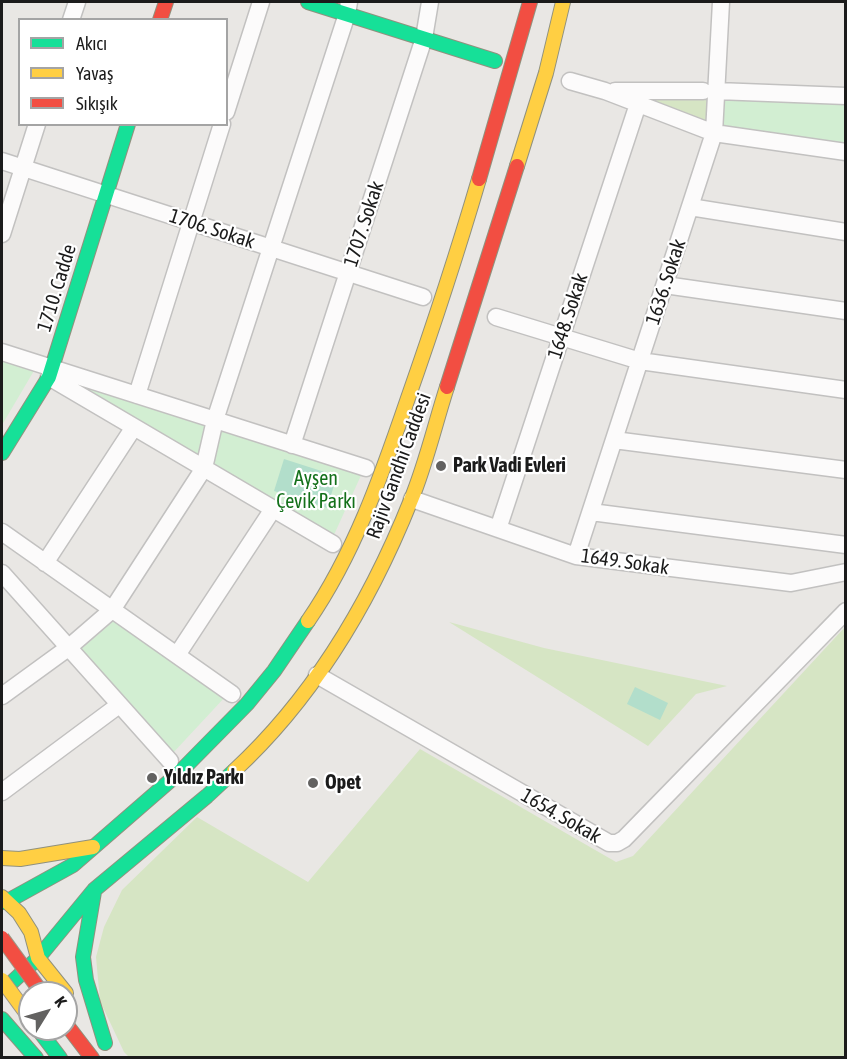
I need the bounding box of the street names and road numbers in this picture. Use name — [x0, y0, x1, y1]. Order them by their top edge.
street label: 1707. Sokak — [339, 178, 389, 270]
street label: 1706. Sokak — [166, 204, 258, 254]
street label: 1636. Sokak — [641, 236, 691, 328]
street label: 1710. Cadde — [32, 241, 82, 335]
street label: 1648. Sokak — [543, 270, 593, 362]
street label: Rajiv Gandhi Caddesi — [361, 390, 437, 542]
street label: 1649. Sokak — [579, 544, 671, 580]
street label: 1654. Sokak — [517, 783, 605, 849]

